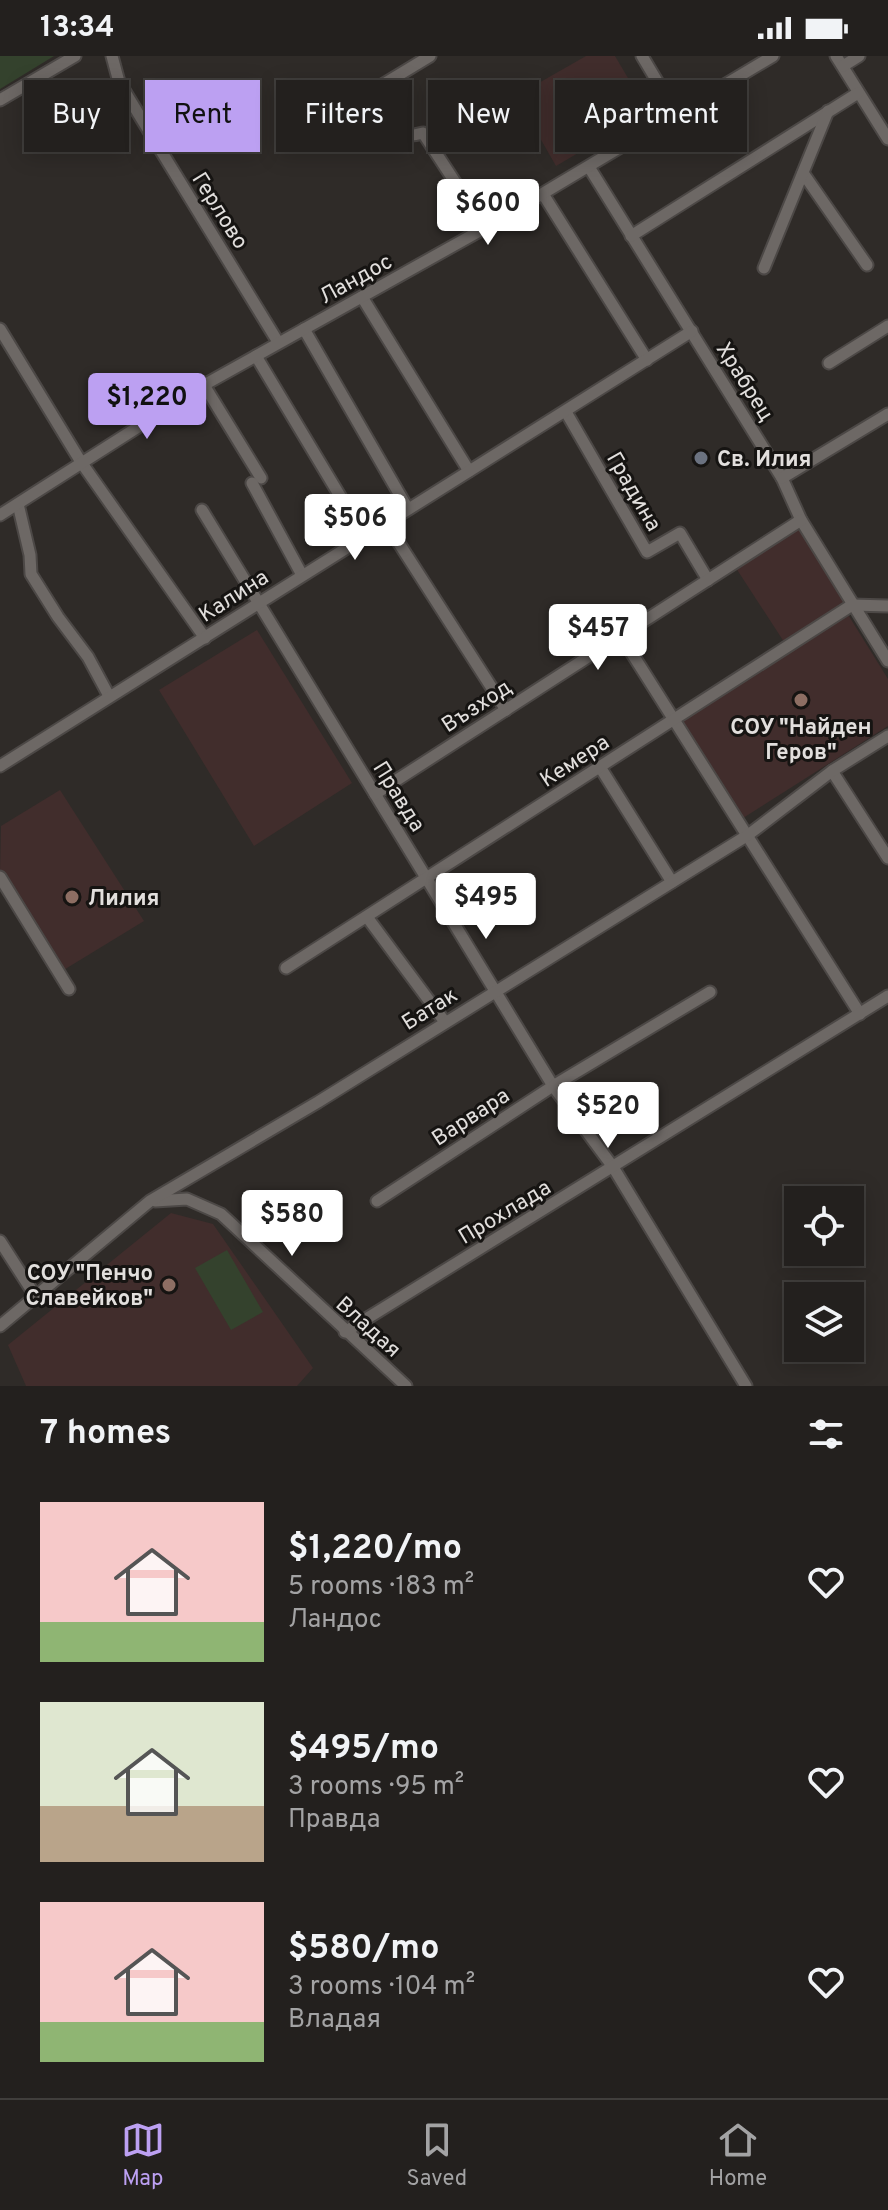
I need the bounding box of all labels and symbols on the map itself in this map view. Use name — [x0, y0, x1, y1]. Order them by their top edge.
street label: Герлово — [185, 168, 253, 255]
pin: $600 — [441, 179, 535, 247]
street label: Ландос — [315, 249, 397, 311]
street label: Храбрец — [709, 338, 779, 427]
pin: $1,220 — [82, 373, 212, 441]
place label: Св. Илия — [717, 447, 811, 474]
street label: Градина — [599, 448, 666, 537]
marker: Св. Илия — [692, 449, 710, 467]
pin: $506 — [308, 494, 402, 562]
street label: Калина — [195, 565, 274, 630]
pin: $457 — [551, 604, 645, 672]
street label: Възход — [437, 674, 517, 740]
marker: СОУ "Найден Геров" — [792, 691, 810, 709]
place label: СОУ "Найден Геров" — [730, 715, 872, 767]
street label: Кемера — [536, 730, 615, 794]
street label: Правда — [366, 757, 430, 838]
pin: $495 — [439, 873, 533, 941]
place label: Лилия — [88, 886, 159, 913]
marker: Лилия — [63, 888, 81, 906]
street label: Батак — [397, 983, 463, 1038]
pin: $520 — [561, 1082, 655, 1150]
street label: Варвара — [427, 1083, 515, 1153]
street label: Прохлада — [454, 1175, 556, 1251]
pin: $580 — [245, 1190, 339, 1258]
place label: СОУ "Пенчо Славейков" — [26, 1261, 153, 1313]
marker: СОУ "Пенчо Славейков" — [160, 1276, 178, 1294]
street label: Владая — [329, 1292, 406, 1364]

